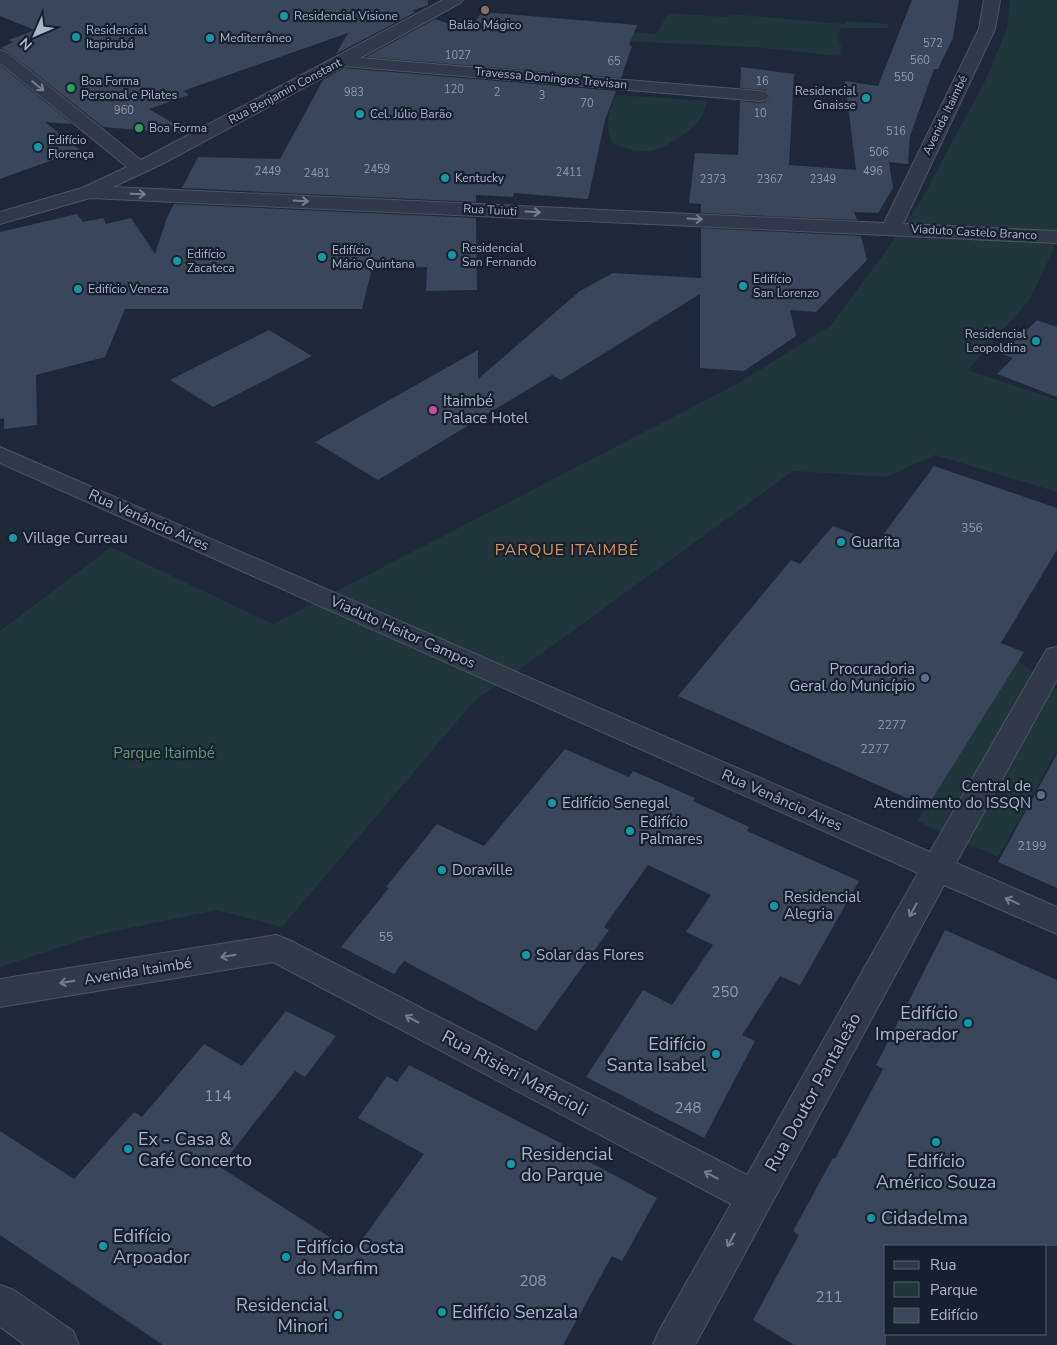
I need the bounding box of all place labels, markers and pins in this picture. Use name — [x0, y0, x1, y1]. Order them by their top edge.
marker: Balão Mágico — [479, 4, 491, 16]
place label: Residencial Visione — [294, 8, 398, 24]
marker: Residencial Visione — [278, 10, 290, 22]
place label: Balão Mágico — [449, 17, 522, 33]
place label: Residencial Itapirubá — [86, 22, 148, 52]
place label: Mediterrâneo — [220, 30, 292, 46]
marker: Residencial Itapirubá — [70, 31, 82, 43]
marker: Mediterrâneo — [204, 32, 216, 44]
place label: Boa Forma Personal e Pilates — [81, 73, 177, 103]
marker: Boa Forma Personal e Pilates — [65, 82, 77, 94]
place label: Residencial Gnaisse — [795, 83, 856, 113]
marker: Residencial Gnaisse — [860, 92, 872, 104]
place label: Cel. Júlio Barão — [370, 106, 452, 122]
marker: Cel. Júlio Barão — [354, 108, 366, 120]
place label: Boa Forma — [149, 120, 207, 136]
marker: Boa Forma — [133, 122, 145, 134]
place label: Edifício Florença — [48, 132, 94, 162]
marker: Edifício Florença — [32, 141, 44, 153]
place label: Kentucky — [455, 170, 505, 186]
marker: Kentucky — [439, 172, 451, 184]
place label: Residencial San Fernando — [462, 240, 537, 270]
place label: Edifício Mário Quintana — [332, 242, 415, 272]
place label: Edifício Zacateca — [187, 246, 235, 276]
marker: Residencial San Fernando — [446, 249, 458, 261]
marker: Edifício Mário Quintana — [316, 251, 328, 263]
marker: Edifício Zacateca — [171, 255, 183, 267]
place label: Edifício San Lorenzo — [753, 271, 820, 301]
marker: Edifício San Lorenzo — [737, 280, 749, 292]
place label: Edifício Veneza — [88, 281, 169, 297]
marker: Edifício Veneza — [72, 283, 84, 295]
place label: Residencial Leopoldina — [965, 326, 1026, 356]
marker: Residencial Leopoldina — [1030, 335, 1042, 347]
place label: Itaimbé Palace Hotel — [443, 391, 529, 428]
marker: Itaimbé Palace Hotel — [427, 404, 439, 416]
place label: Village Curreau — [22, 528, 128, 548]
marker: Village Curreau — [7, 532, 19, 544]
place label: Guarita — [851, 532, 900, 552]
marker: Guarita — [835, 536, 847, 548]
place label: Procuradoria Geral do Município — [789, 659, 915, 696]
marker: Procuradoria Geral do Município — [919, 672, 931, 684]
place label: Central de Atendimento do ISSQN — [874, 776, 1031, 813]
marker: Central de Atendimento do ISSQN — [1035, 789, 1047, 801]
place label: Edifício Senegal — [562, 793, 669, 813]
marker: Edifício Senegal — [546, 797, 558, 809]
place label: Edifício Palmares — [640, 812, 703, 849]
marker: Edifício Palmares — [624, 825, 636, 837]
place label: Doraville — [452, 860, 513, 880]
marker: Doraville — [436, 864, 448, 876]
place label: Residencial Alegria — [784, 887, 861, 924]
marker: Residencial Alegria — [768, 900, 780, 912]
place label: Solar das Flores — [536, 945, 644, 965]
marker: Solar das Flores — [520, 949, 532, 961]
place label: Edifício Imperador — [875, 1001, 959, 1046]
marker: Edifício Imperador — [962, 1017, 974, 1029]
place label: Edifício Santa Isabel — [606, 1032, 707, 1077]
marker: Edifício Santa Isabel — [710, 1048, 722, 1060]
place label: Ex - Casa & Café Concerto — [138, 1127, 252, 1172]
marker: Edifício Américo Souza — [930, 1136, 942, 1148]
place label: Residencial do Parque — [521, 1142, 614, 1187]
marker: Ex - Casa & Café Concerto — [122, 1143, 134, 1155]
place label: Edifício Américo Souza — [876, 1149, 996, 1194]
marker: Residencial do Parque — [505, 1158, 517, 1170]
place label: Cidadelma — [881, 1206, 968, 1230]
marker: Cidadelma — [865, 1212, 877, 1224]
place label: Edifício Arpoador — [113, 1224, 190, 1269]
place label: Edifício Costa do Marfim — [296, 1235, 404, 1280]
marker: Edifício Arpoador — [97, 1240, 109, 1252]
marker: Edifício Costa do Marfim — [280, 1251, 292, 1263]
place label: Residencial Minori — [236, 1293, 329, 1338]
place label: Edifício Senzala — [452, 1300, 578, 1324]
marker: Edifício Senzala — [436, 1306, 448, 1318]
marker: Residencial Minori — [332, 1309, 344, 1321]

